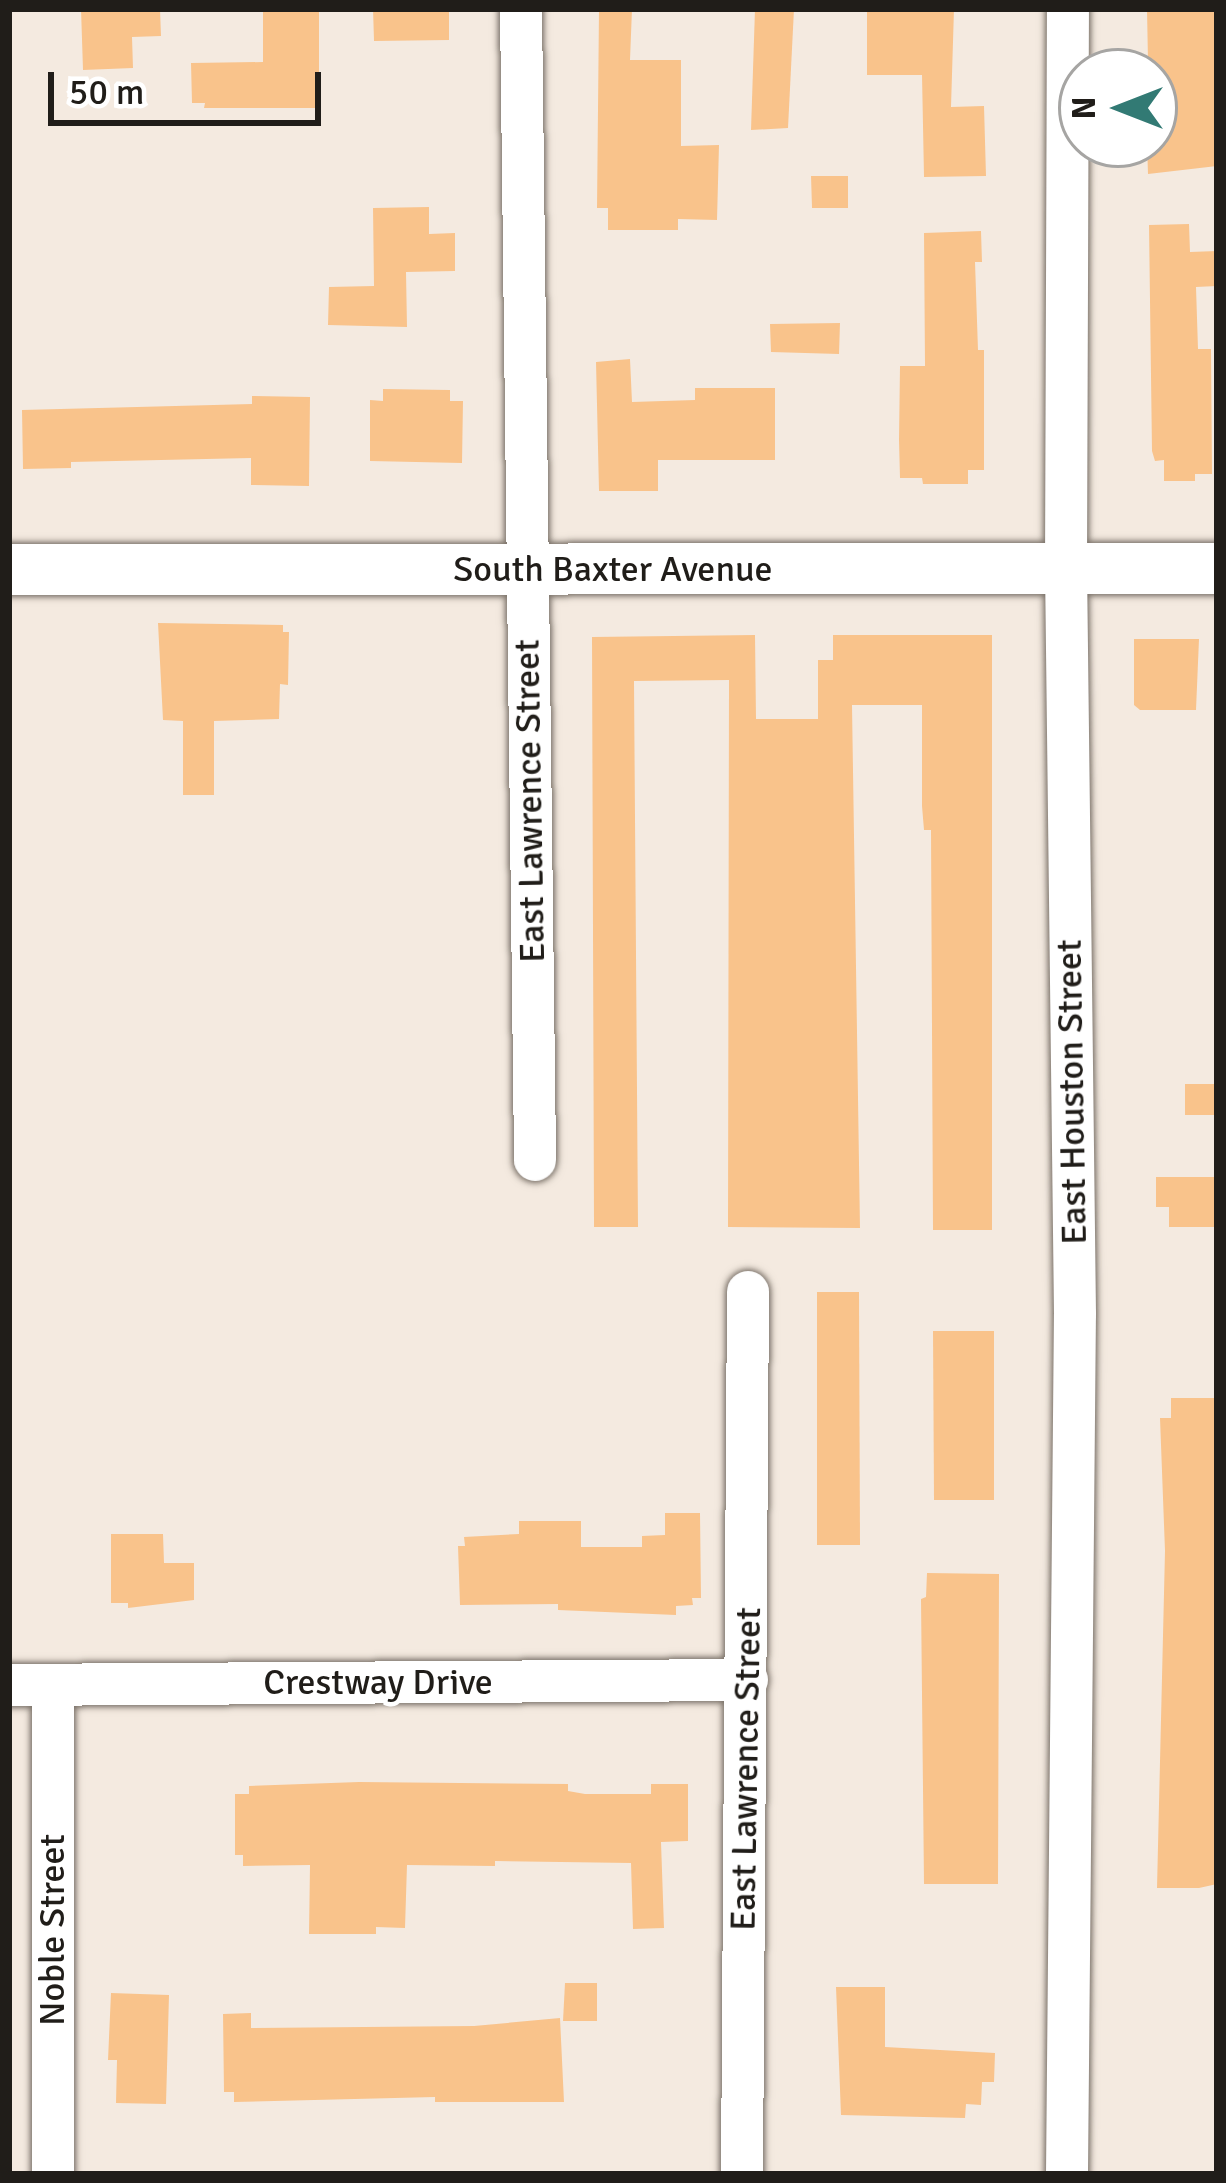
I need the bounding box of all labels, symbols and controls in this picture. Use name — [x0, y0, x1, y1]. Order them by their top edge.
scale bar — [54, 48, 327, 122]
north arrow — [1058, 48, 1178, 168]
text: 50 m — [69, 70, 145, 115]
text: N — [1064, 97, 1105, 119]
street label: South Baxter Avenue — [453, 548, 773, 592]
street label: East Lawrence Street — [506, 639, 554, 963]
street label: East Houston Street — [1048, 939, 1096, 1245]
street label: East Lawrence Street — [722, 1607, 770, 1931]
street label: Crestway Drive — [263, 1661, 493, 1705]
street label: Noble Street — [31, 1834, 75, 2026]

